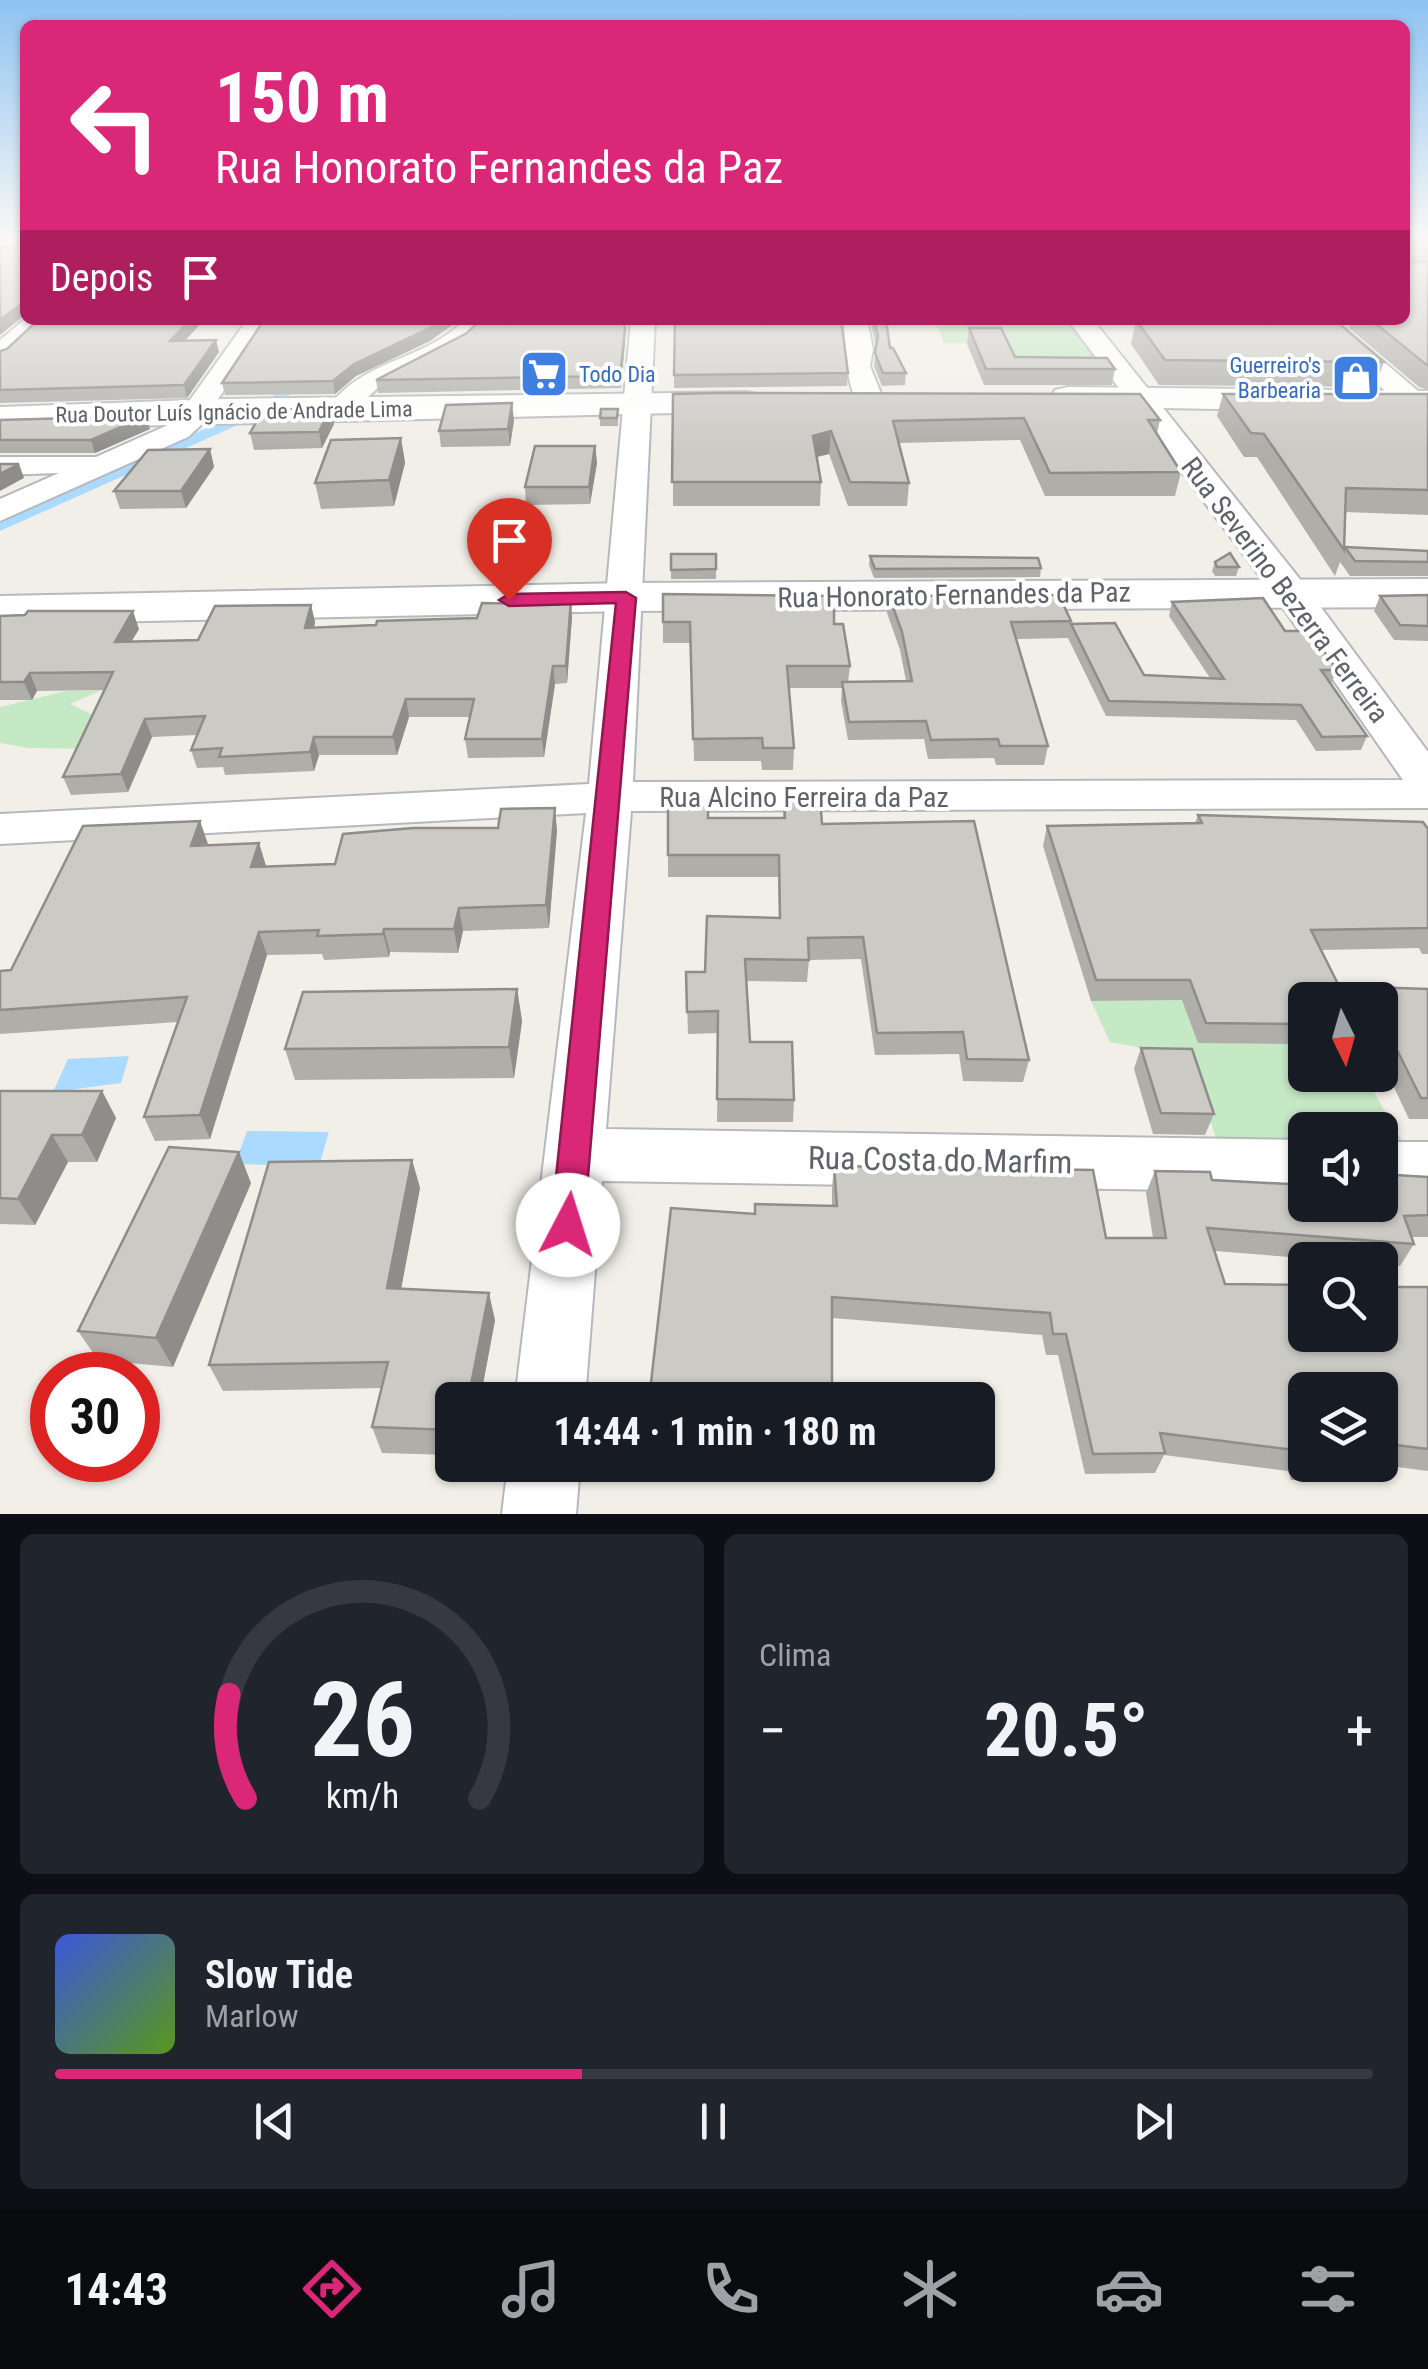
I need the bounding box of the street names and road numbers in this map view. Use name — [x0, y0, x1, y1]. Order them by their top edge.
street label: Rua Doutor Luís Ignácio de Andrade Lima — [55, 396, 413, 428]
street label: Rua Severino Bezerra Ferreira — [1174, 451, 1396, 729]
street label: Rua Honorato Fernandes da Paz — [777, 575, 1131, 615]
street label: Rua Alcino Ferreira da Paz — [659, 781, 949, 814]
street label: Rua Costa do Marfim — [808, 1139, 1072, 1181]

